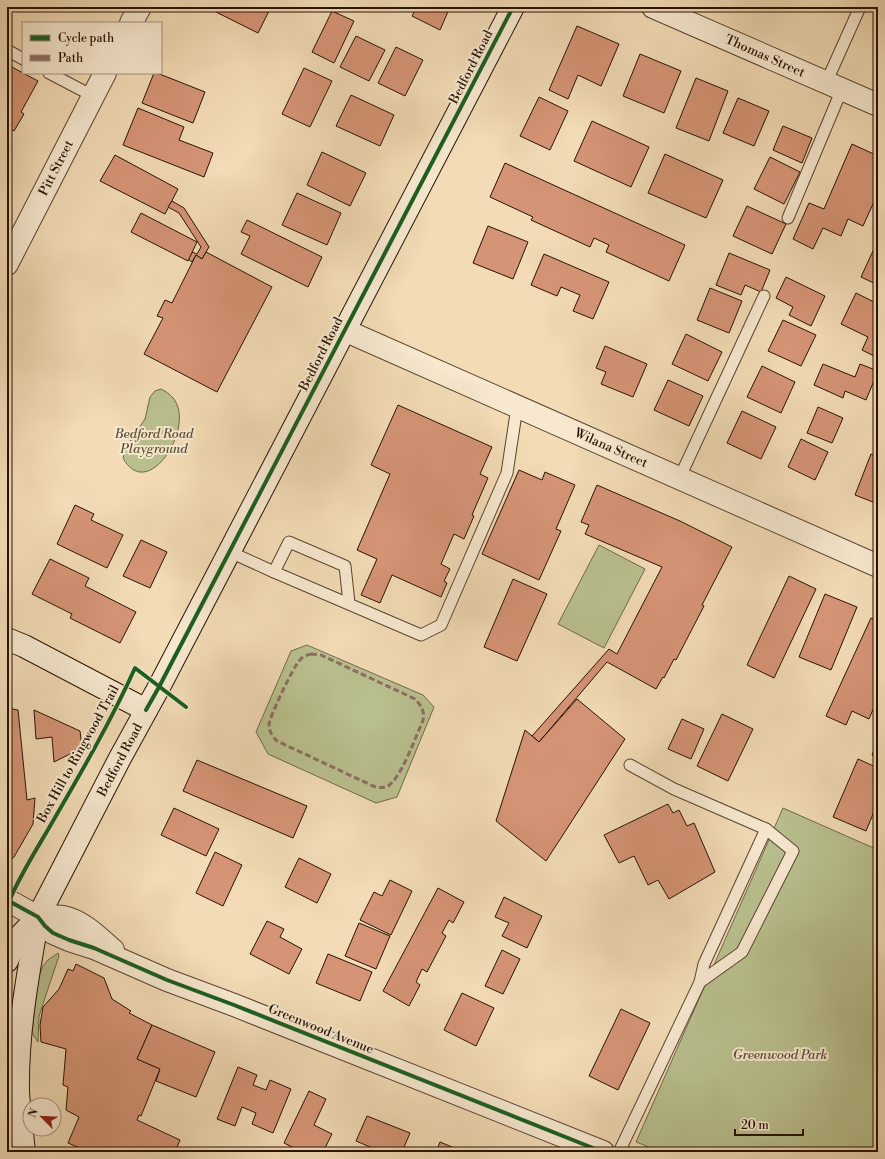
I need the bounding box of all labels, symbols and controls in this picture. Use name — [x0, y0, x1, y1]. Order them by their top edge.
legend — [22, 22, 162, 74]
street label: Bedford Road — [445, 27, 497, 107]
text: Cycle path — [58, 31, 114, 46]
street label: Thomas Street — [723, 31, 808, 81]
text: Path — [58, 51, 83, 66]
street label: Pitt Street — [35, 137, 77, 198]
street label: Bedford Road — [295, 314, 347, 394]
street label: Wilana Street — [571, 424, 650, 471]
park label: Bedford Road Playground — [114, 426, 194, 457]
street label: Box Hill to Ringwood Trail — [33, 682, 123, 827]
street label: Bedford Road — [94, 720, 146, 800]
street label: Greenwood Avenue — [266, 1001, 376, 1058]
park label: Greenwood Park — [733, 1047, 827, 1063]
north arrow — [22, 1097, 62, 1137]
text: N — [26, 1106, 42, 1120]
scale bar — [735, 1111, 803, 1137]
text: 20 m — [741, 1118, 769, 1133]

